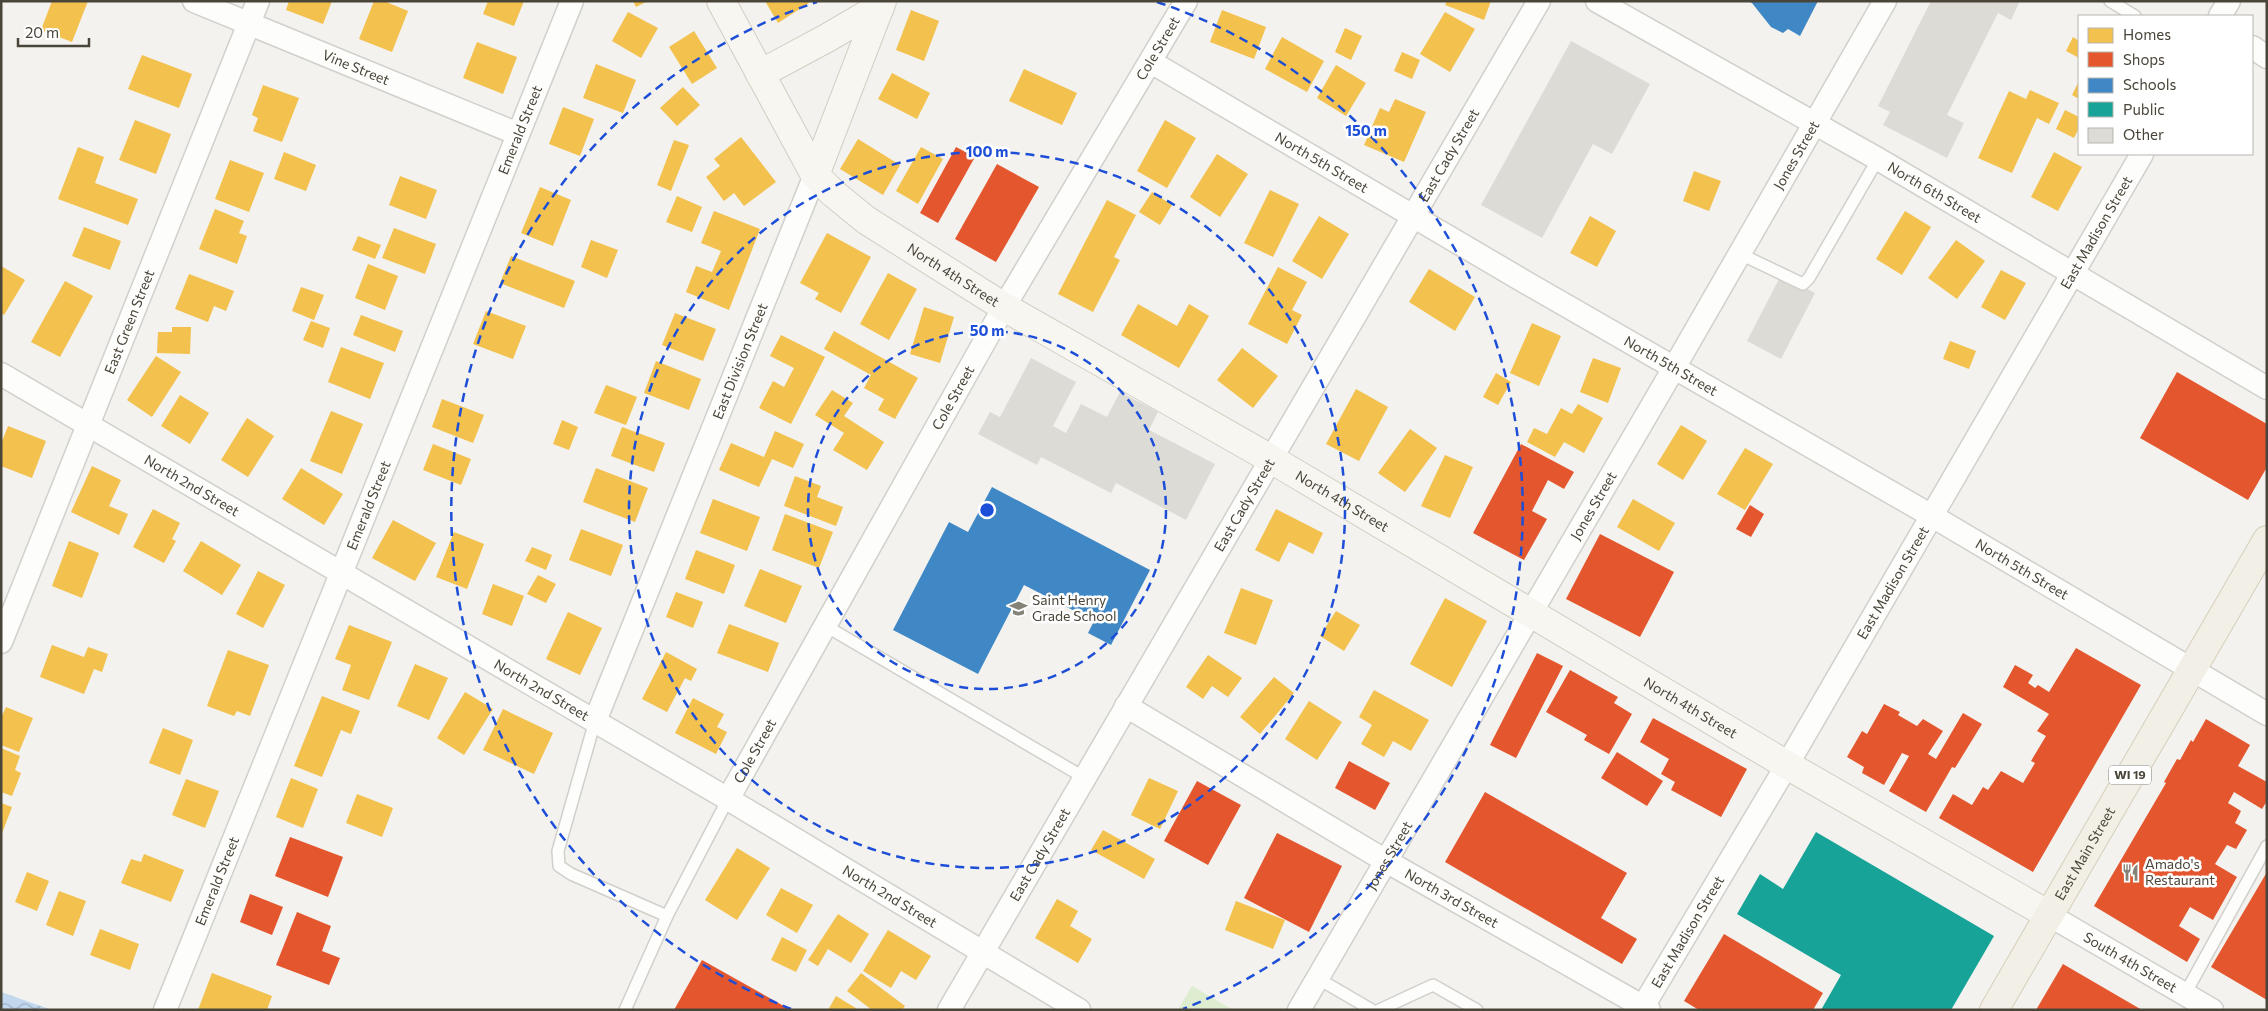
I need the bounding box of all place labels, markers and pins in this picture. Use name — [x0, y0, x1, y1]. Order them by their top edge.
centre of rings — [978, 501, 996, 519]
place label: Saint Henry Grade School — [1032, 591, 1117, 624]
school or university icon: Saint Henry Grade School — [1008, 598, 1028, 618]
place label: Amado's Restaurant — [2145, 855, 2215, 888]
restaurant icon: Amado's Restaurant — [2121, 862, 2141, 882]

